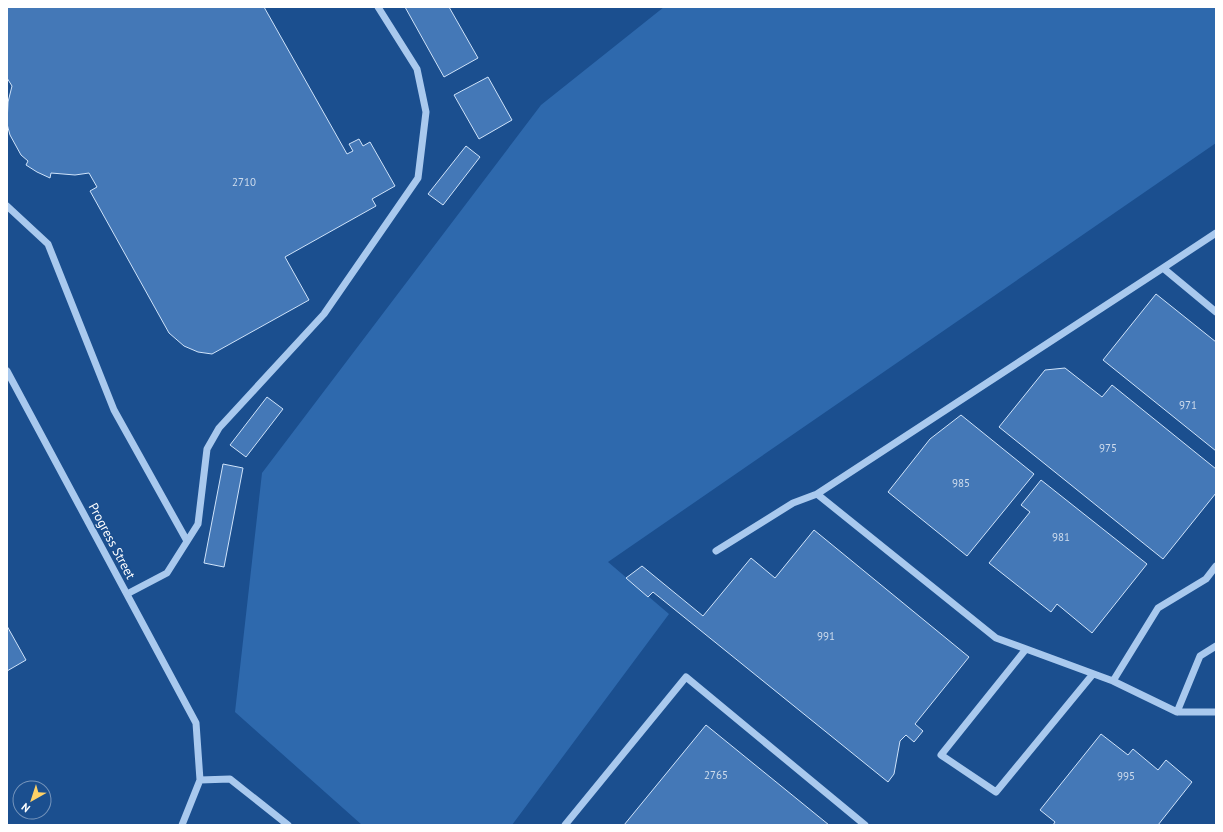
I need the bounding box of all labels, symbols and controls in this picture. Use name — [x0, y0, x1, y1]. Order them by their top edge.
house number: 2710 — [232, 175, 256, 189]
house number: 971 — [1179, 398, 1197, 412]
house number: 975 — [1099, 441, 1117, 455]
house number: 985 — [952, 476, 970, 490]
street label: Progress Street — [85, 500, 139, 583]
house number: 981 — [1052, 530, 1070, 544]
house number: 991 — [817, 629, 835, 643]
house number: 2765 — [704, 768, 728, 782]
house number: 995 — [1117, 769, 1135, 783]
north arrow — [12, 780, 52, 820]
text: N — [18, 800, 33, 815]

